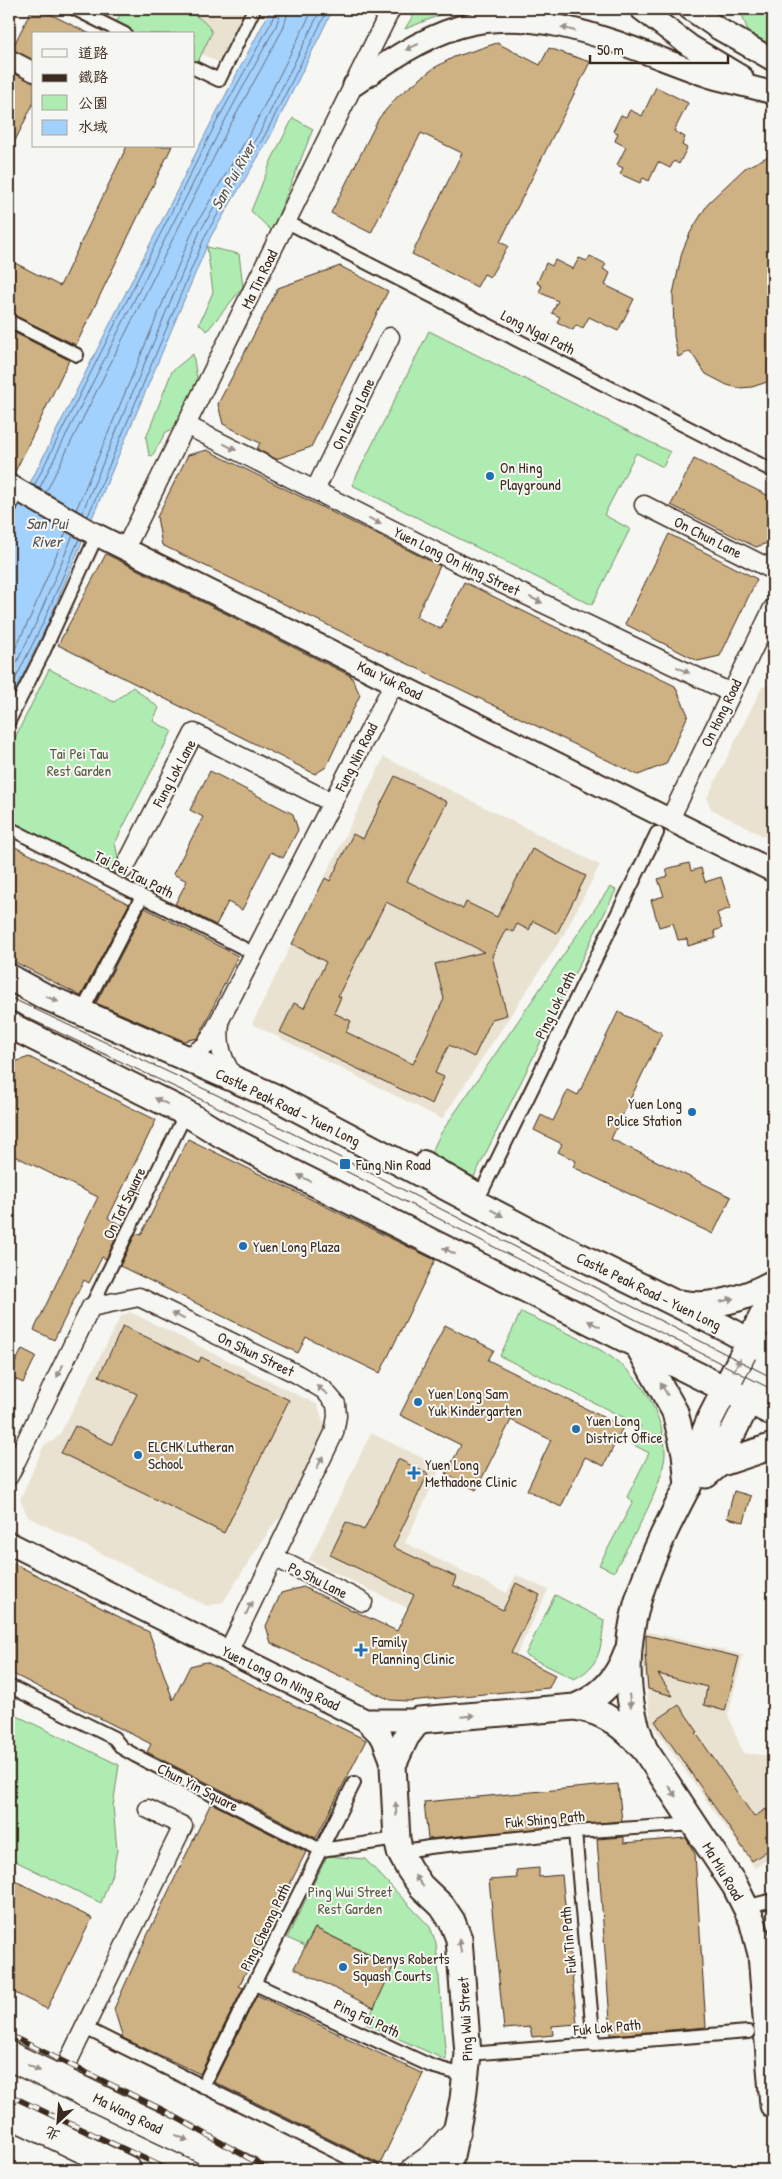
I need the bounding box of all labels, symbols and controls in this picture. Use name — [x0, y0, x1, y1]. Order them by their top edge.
one-way arrow — [561, 25, 576, 33]
legend — [32, 32, 195, 148]
scale bar — [590, 32, 727, 64]
text: 50 m — [597, 39, 624, 60]
text: 道路 — [78, 42, 108, 63]
one-way arrow — [405, 44, 419, 52]
text: 鐵路 — [78, 66, 108, 87]
text: 公園 — [78, 92, 108, 113]
text: 水域 — [78, 116, 108, 137]
water label: San Pui River — [205, 135, 262, 213]
street label: Ma Tin Road — [236, 246, 282, 312]
street label: Long Ngai Path — [497, 304, 579, 360]
street label: On Leung Lane — [327, 375, 379, 453]
one-way arrow — [223, 443, 237, 451]
place label: On Hing Playground — [500, 457, 561, 495]
marker: On Hing Playground — [484, 470, 496, 482]
street label: On Chun Lane — [670, 511, 746, 563]
water label: San Pui River — [26, 512, 70, 552]
one-way arrow — [368, 517, 382, 525]
street label: Yuen Long On Hing Street — [390, 521, 524, 601]
one-way arrow — [529, 596, 544, 604]
street label: Kau Yuk Road — [354, 655, 426, 705]
one-way arrow — [676, 666, 690, 674]
street label: On Hong Road — [696, 675, 747, 750]
street label: Fung Nin Road — [329, 719, 382, 796]
street label: Fung Lok Lane — [147, 735, 201, 812]
park label: Tai Pei Tau Rest Garden — [47, 743, 112, 781]
street label: Tai Pei Tau Path — [91, 845, 177, 903]
street label: Ping Lok Path — [529, 967, 581, 1043]
one-way arrow — [45, 995, 59, 1003]
street label: Castle Peak Road – Yuen Long — [212, 1063, 364, 1151]
place label: Yuen Long Police Station — [607, 1093, 682, 1131]
one-way arrow — [154, 1097, 169, 1105]
marker: Yuen Long Police Station — [686, 1106, 698, 1118]
place label: Fung Nin Road — [355, 1154, 431, 1175]
marker: Fung Nin Road — [338, 1157, 352, 1171]
street label: On Tat Square — [98, 1164, 150, 1242]
one-way arrow — [297, 1174, 311, 1182]
one-way arrow — [490, 1209, 503, 1218]
place label: Yuen Long Plaza — [253, 1236, 340, 1257]
marker: Yuen Long Plaza — [237, 1240, 249, 1252]
one-way arrow — [442, 1247, 456, 1255]
street label: Castle Peak Road – Yuen Long — [573, 1247, 725, 1335]
one-way arrow — [720, 1296, 735, 1304]
one-way arrow — [171, 1312, 185, 1320]
one-way arrow — [587, 1320, 602, 1328]
street label: On Shun Street — [214, 1326, 299, 1382]
one-way arrow — [733, 1358, 741, 1372]
one-way arrow — [56, 1363, 65, 1378]
one-way arrow — [660, 1382, 669, 1395]
place label: Yuen Long Sam Yuk Kindergarten — [428, 1383, 522, 1421]
one-way arrow — [316, 1385, 329, 1396]
marker: Yuen Long Sam Yuk Kindergarten — [412, 1396, 424, 1408]
place label: Yuen Long District Office — [586, 1410, 662, 1448]
marker: Yuen Long District Office — [570, 1423, 582, 1435]
place label: ELCHK Lutheran School — [148, 1436, 234, 1474]
marker: ELCHK Lutheran School — [132, 1449, 144, 1461]
place label: Yuen Long Methadone Clinic — [425, 1454, 517, 1492]
one-way arrow — [316, 1455, 324, 1469]
marker: Yuen Long Methadone Clinic — [407, 1466, 421, 1480]
street label: Po Shu Lane — [285, 1557, 351, 1603]
one-way arrow — [245, 1601, 253, 1615]
place label: Family Planning Clinic — [371, 1631, 455, 1669]
street label: Yuen Long On Ning Road — [219, 1640, 344, 1716]
marker: Family Planning Clinic — [354, 1643, 368, 1657]
one-way arrow — [627, 1693, 635, 1709]
one-way arrow — [460, 1712, 476, 1720]
street label: Chun Yin Square — [154, 1758, 242, 1816]
one-way arrow — [667, 1784, 677, 1797]
one-way arrow — [391, 1801, 399, 1817]
street label: Fuk Shing Path — [504, 1805, 585, 1833]
street label: Ma Miu Road — [697, 1838, 749, 1904]
one-way arrow — [413, 1875, 424, 1888]
street label: Ping Cheong Path — [235, 1879, 295, 1975]
park label: Ping Wui Street Rest Garden — [308, 1881, 393, 1919]
street label: Fuk Tin Path — [555, 1906, 581, 1975]
one-way arrow — [455, 1938, 463, 1954]
place label: Sir Denys Roberts Squash Courts — [353, 1948, 450, 1986]
marker: Sir Denys Roberts Squash Courts — [337, 1961, 349, 1973]
street label: Ping Wui Street — [452, 1975, 478, 2062]
street label: Ping Fai Path — [331, 1994, 403, 2042]
street label: Fuk Lok Path — [572, 2014, 641, 2040]
one-way arrow — [27, 2064, 41, 2072]
street label: Ma Wang Road — [90, 2087, 166, 2139]
north arrow — [32, 2096, 82, 2146]
text: 北 — [42, 2123, 63, 2146]
one-way arrow — [174, 2134, 189, 2143]

